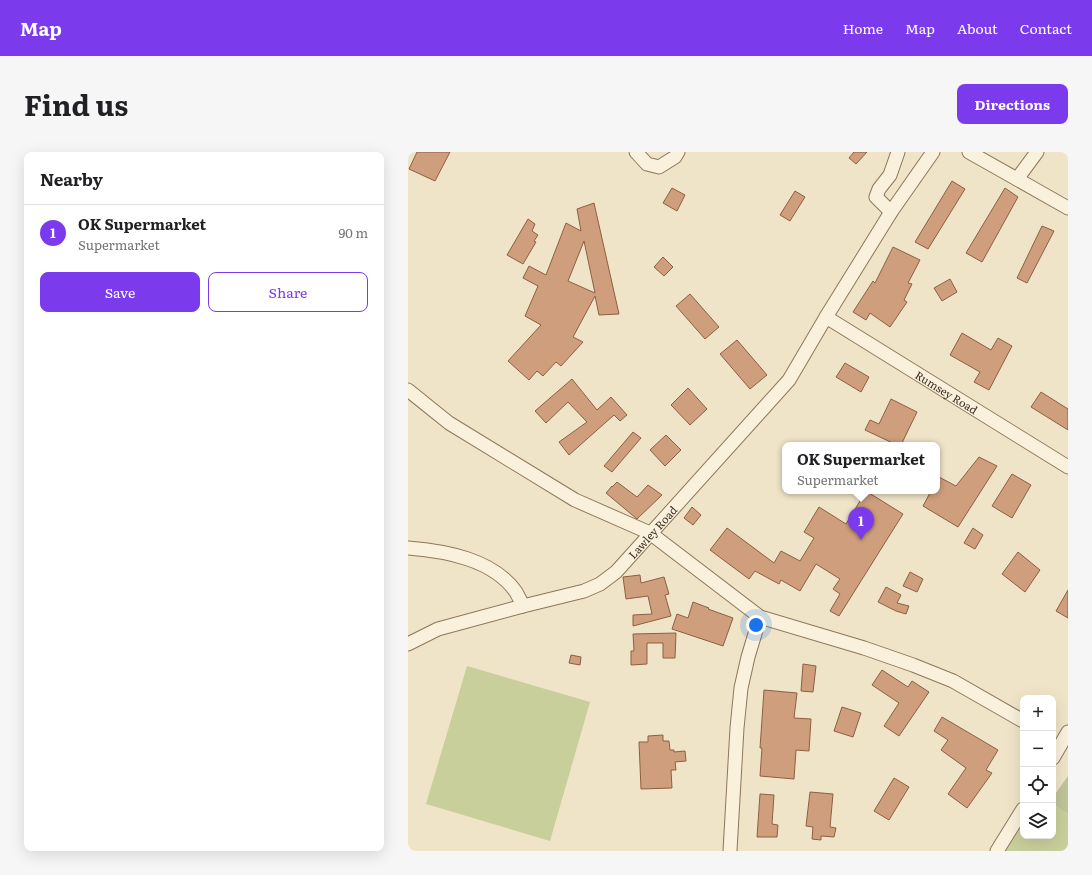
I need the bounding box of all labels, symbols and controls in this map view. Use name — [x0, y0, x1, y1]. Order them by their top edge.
text: Map — [20, 14, 62, 42]
text: Home — [843, 18, 883, 38]
text: Map — [905, 18, 935, 38]
text: About — [957, 18, 998, 38]
text: Contact — [1020, 18, 1072, 38]
text: Find us — [24, 83, 128, 125]
button: Directions — [957, 84, 1068, 124]
text: Nearby — [40, 166, 103, 191]
text: OK Supermarket — [78, 212, 206, 235]
text: 1 — [50, 223, 56, 242]
text: 90 m — [338, 223, 368, 242]
text: Supermarket — [78, 235, 160, 254]
button: Save — [40, 272, 200, 312]
button: Share — [208, 272, 368, 312]
street label: Rumsey Road — [912, 366, 981, 417]
popup — [782, 442, 940, 494]
text: OK Supermarket — [797, 447, 925, 470]
text: Supermarket — [797, 470, 879, 489]
street label: Lawley Road — [624, 502, 681, 562]
pin: 1 — [848, 507, 874, 540]
your location — [746, 615, 766, 635]
map controls — [1020, 695, 1056, 839]
button: + — [1020, 695, 1056, 731]
button: − — [1020, 731, 1056, 767]
button: locate — [1020, 767, 1056, 803]
button: layers — [1020, 803, 1056, 839]

